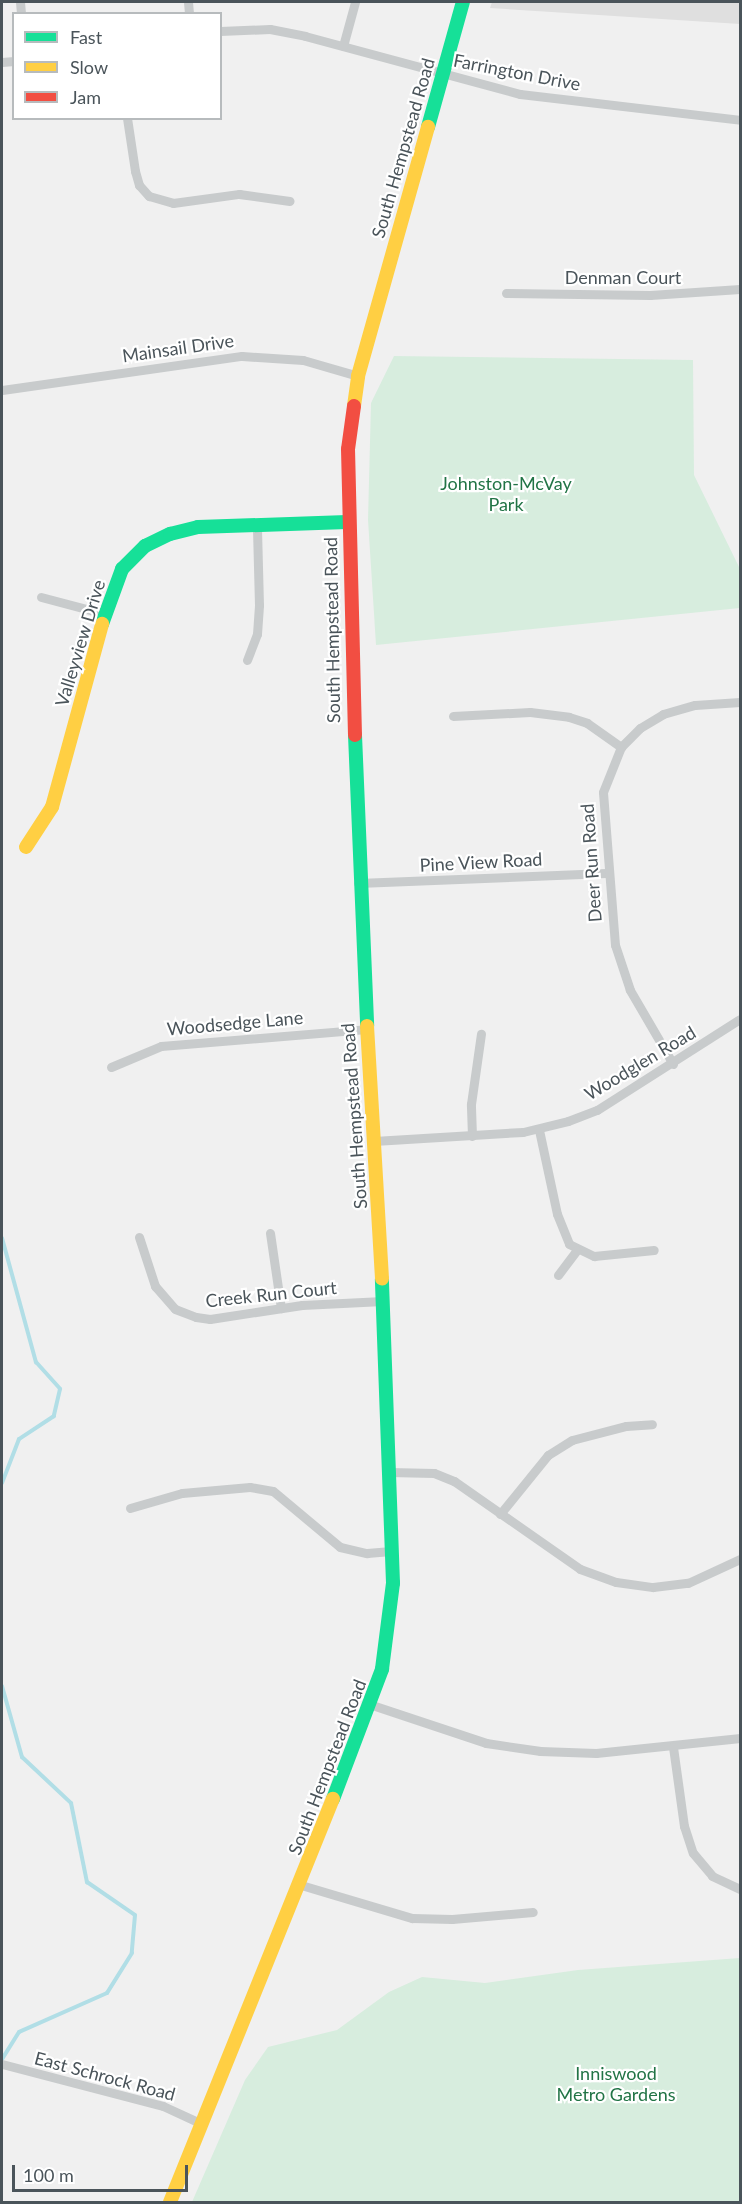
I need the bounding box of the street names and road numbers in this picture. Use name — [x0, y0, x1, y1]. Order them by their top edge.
street label: Farrington Drive — [452, 49, 582, 95]
street label: South Hempstead Road — [367, 56, 439, 240]
street label: Denman Court — [565, 266, 681, 288]
street label: Mainsail Drive — [121, 329, 235, 367]
street label: South Hempstead Road — [320, 537, 344, 723]
street label: Valleyview Drive — [50, 577, 110, 709]
street label: Deer Run Road — [576, 803, 606, 923]
street label: Pine View Road — [419, 848, 543, 876]
street label: Woodsedge Lane — [166, 1006, 304, 1040]
street label: Woodglen Road — [581, 1021, 699, 1105]
street label: South Hempstead Road — [337, 1022, 371, 1210]
street label: Creek Run Court — [204, 1276, 338, 1312]
street label: South Hempstead Road — [284, 1676, 370, 1858]
street label: East Schrock Road — [32, 2047, 178, 2105]

